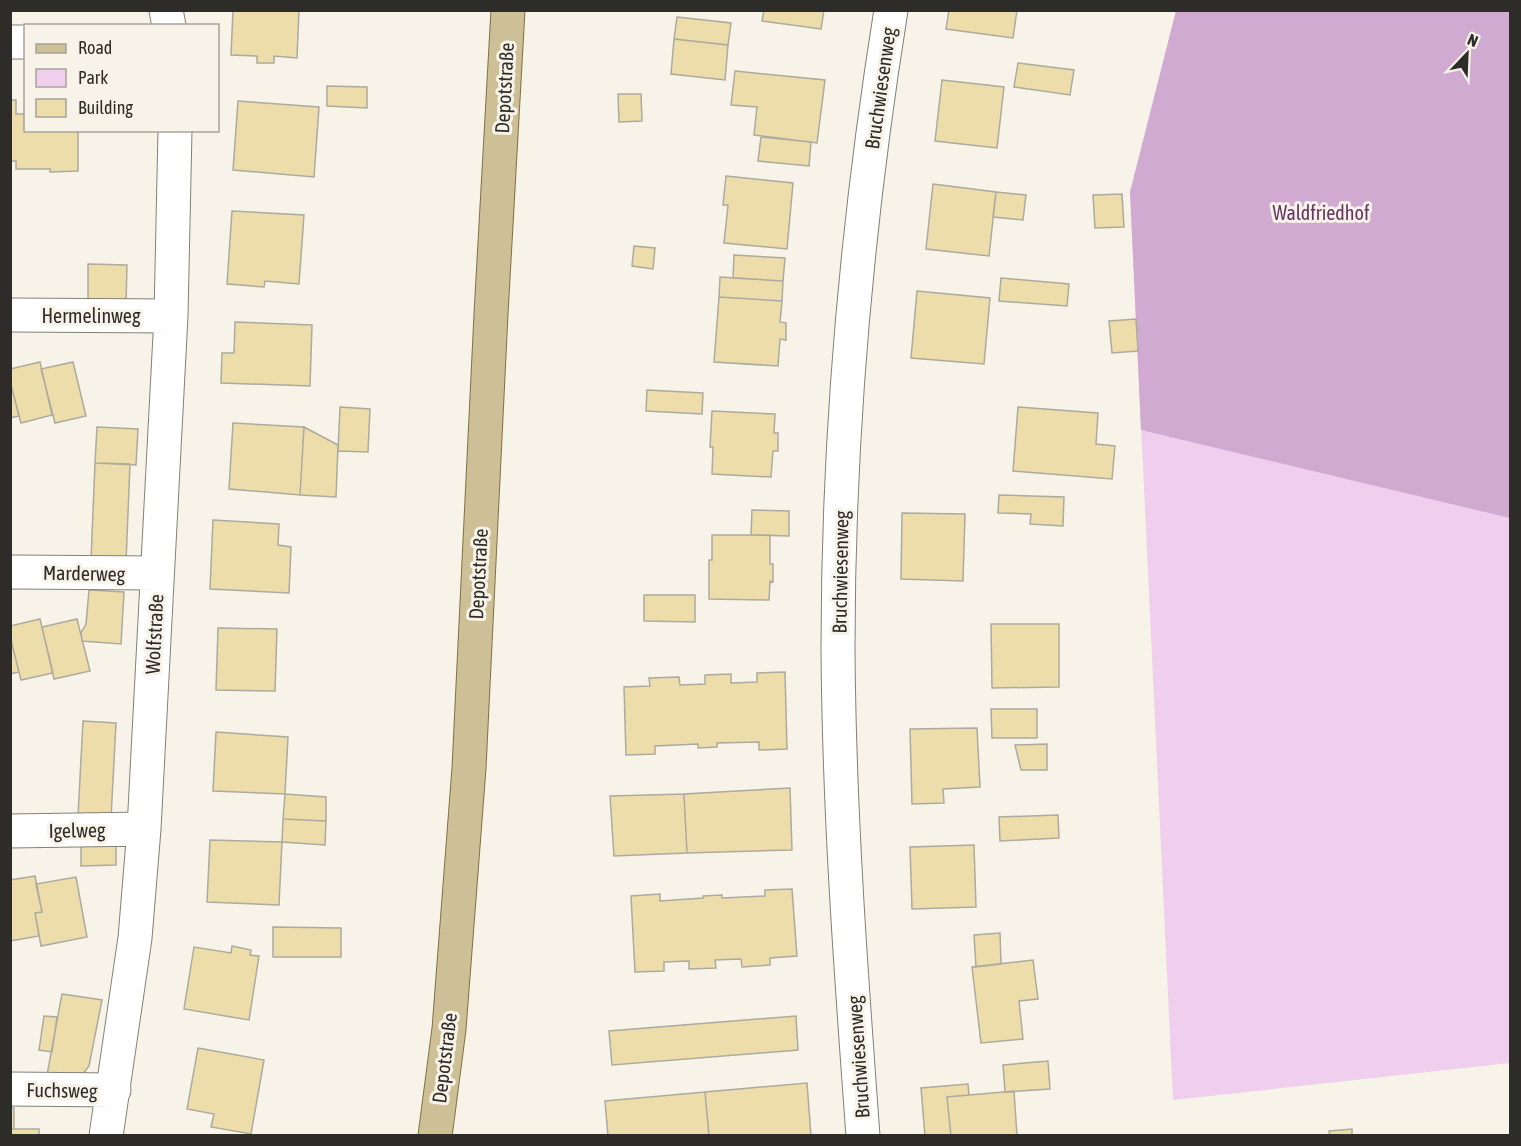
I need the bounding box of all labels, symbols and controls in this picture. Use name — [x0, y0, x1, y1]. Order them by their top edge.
legend — [24, 24, 219, 132]
north arrow — [1437, 24, 1497, 84]
street label: Bruchwiesenweg — [860, 25, 900, 151]
text: N — [1465, 30, 1481, 50]
text: Road — [78, 37, 112, 58]
street label: Depotstraße — [490, 42, 518, 134]
text: Park — [78, 67, 108, 88]
text: Building — [78, 97, 133, 118]
park label: Waldfriedhof — [1273, 201, 1370, 224]
street label: Hermelinweg — [41, 304, 141, 327]
street label: Bruchwiesenweg — [827, 510, 853, 634]
street label: Depotstraße — [464, 528, 492, 620]
street label: Marderweg — [43, 561, 126, 585]
street label: Wolfstraße — [140, 593, 168, 675]
street label: Igelweg — [48, 818, 106, 842]
street label: Bruchwiesenweg — [842, 994, 874, 1119]
street label: Depotstraße — [427, 1011, 461, 1105]
street label: Fuchsweg — [26, 1078, 98, 1102]

